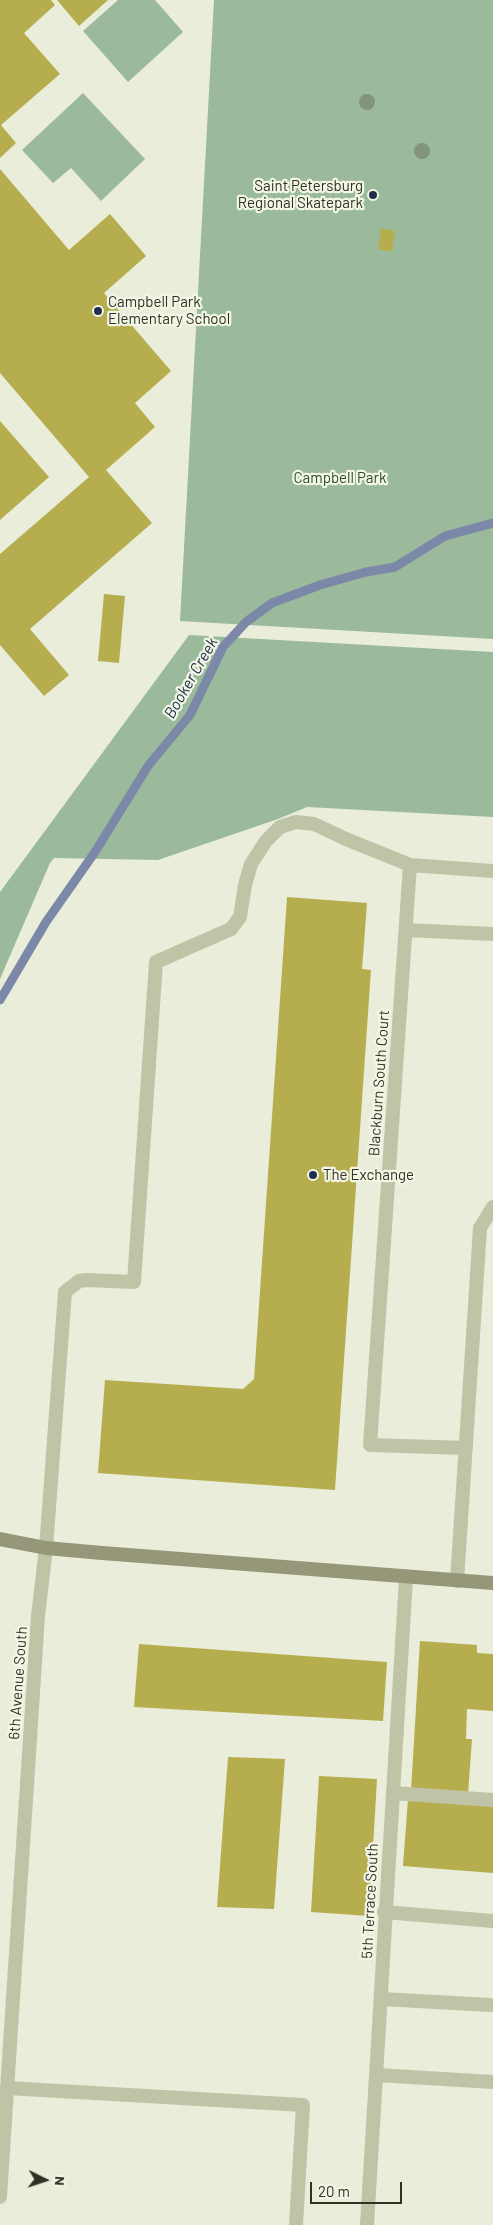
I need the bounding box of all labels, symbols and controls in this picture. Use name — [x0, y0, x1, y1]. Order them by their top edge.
place label: Saint Petersburg Regional Skatepark — [238, 177, 363, 212]
marker: Saint Petersburg Regional Skatepark — [367, 189, 379, 201]
place label: Campbell Park Elementary School — [108, 293, 230, 328]
marker: Campbell Park Elementary School — [92, 305, 104, 317]
park label: Campbell Park — [294, 469, 386, 487]
water label: Booker Creek — [160, 634, 222, 722]
street label: Blackburn South Court — [365, 1009, 393, 1157]
place label: The Exchange — [323, 1166, 414, 1184]
marker: The Exchange — [307, 1169, 319, 1181]
street label: 6th Avenue South — [5, 1626, 31, 1740]
street label: 5th Terrace South — [358, 1843, 382, 1959]
north arrow — [20, 2155, 70, 2205]
scale bar — [313, 2172, 406, 2204]
text: N — [52, 2176, 69, 2186]
text: 20 m — [318, 2182, 350, 2200]

